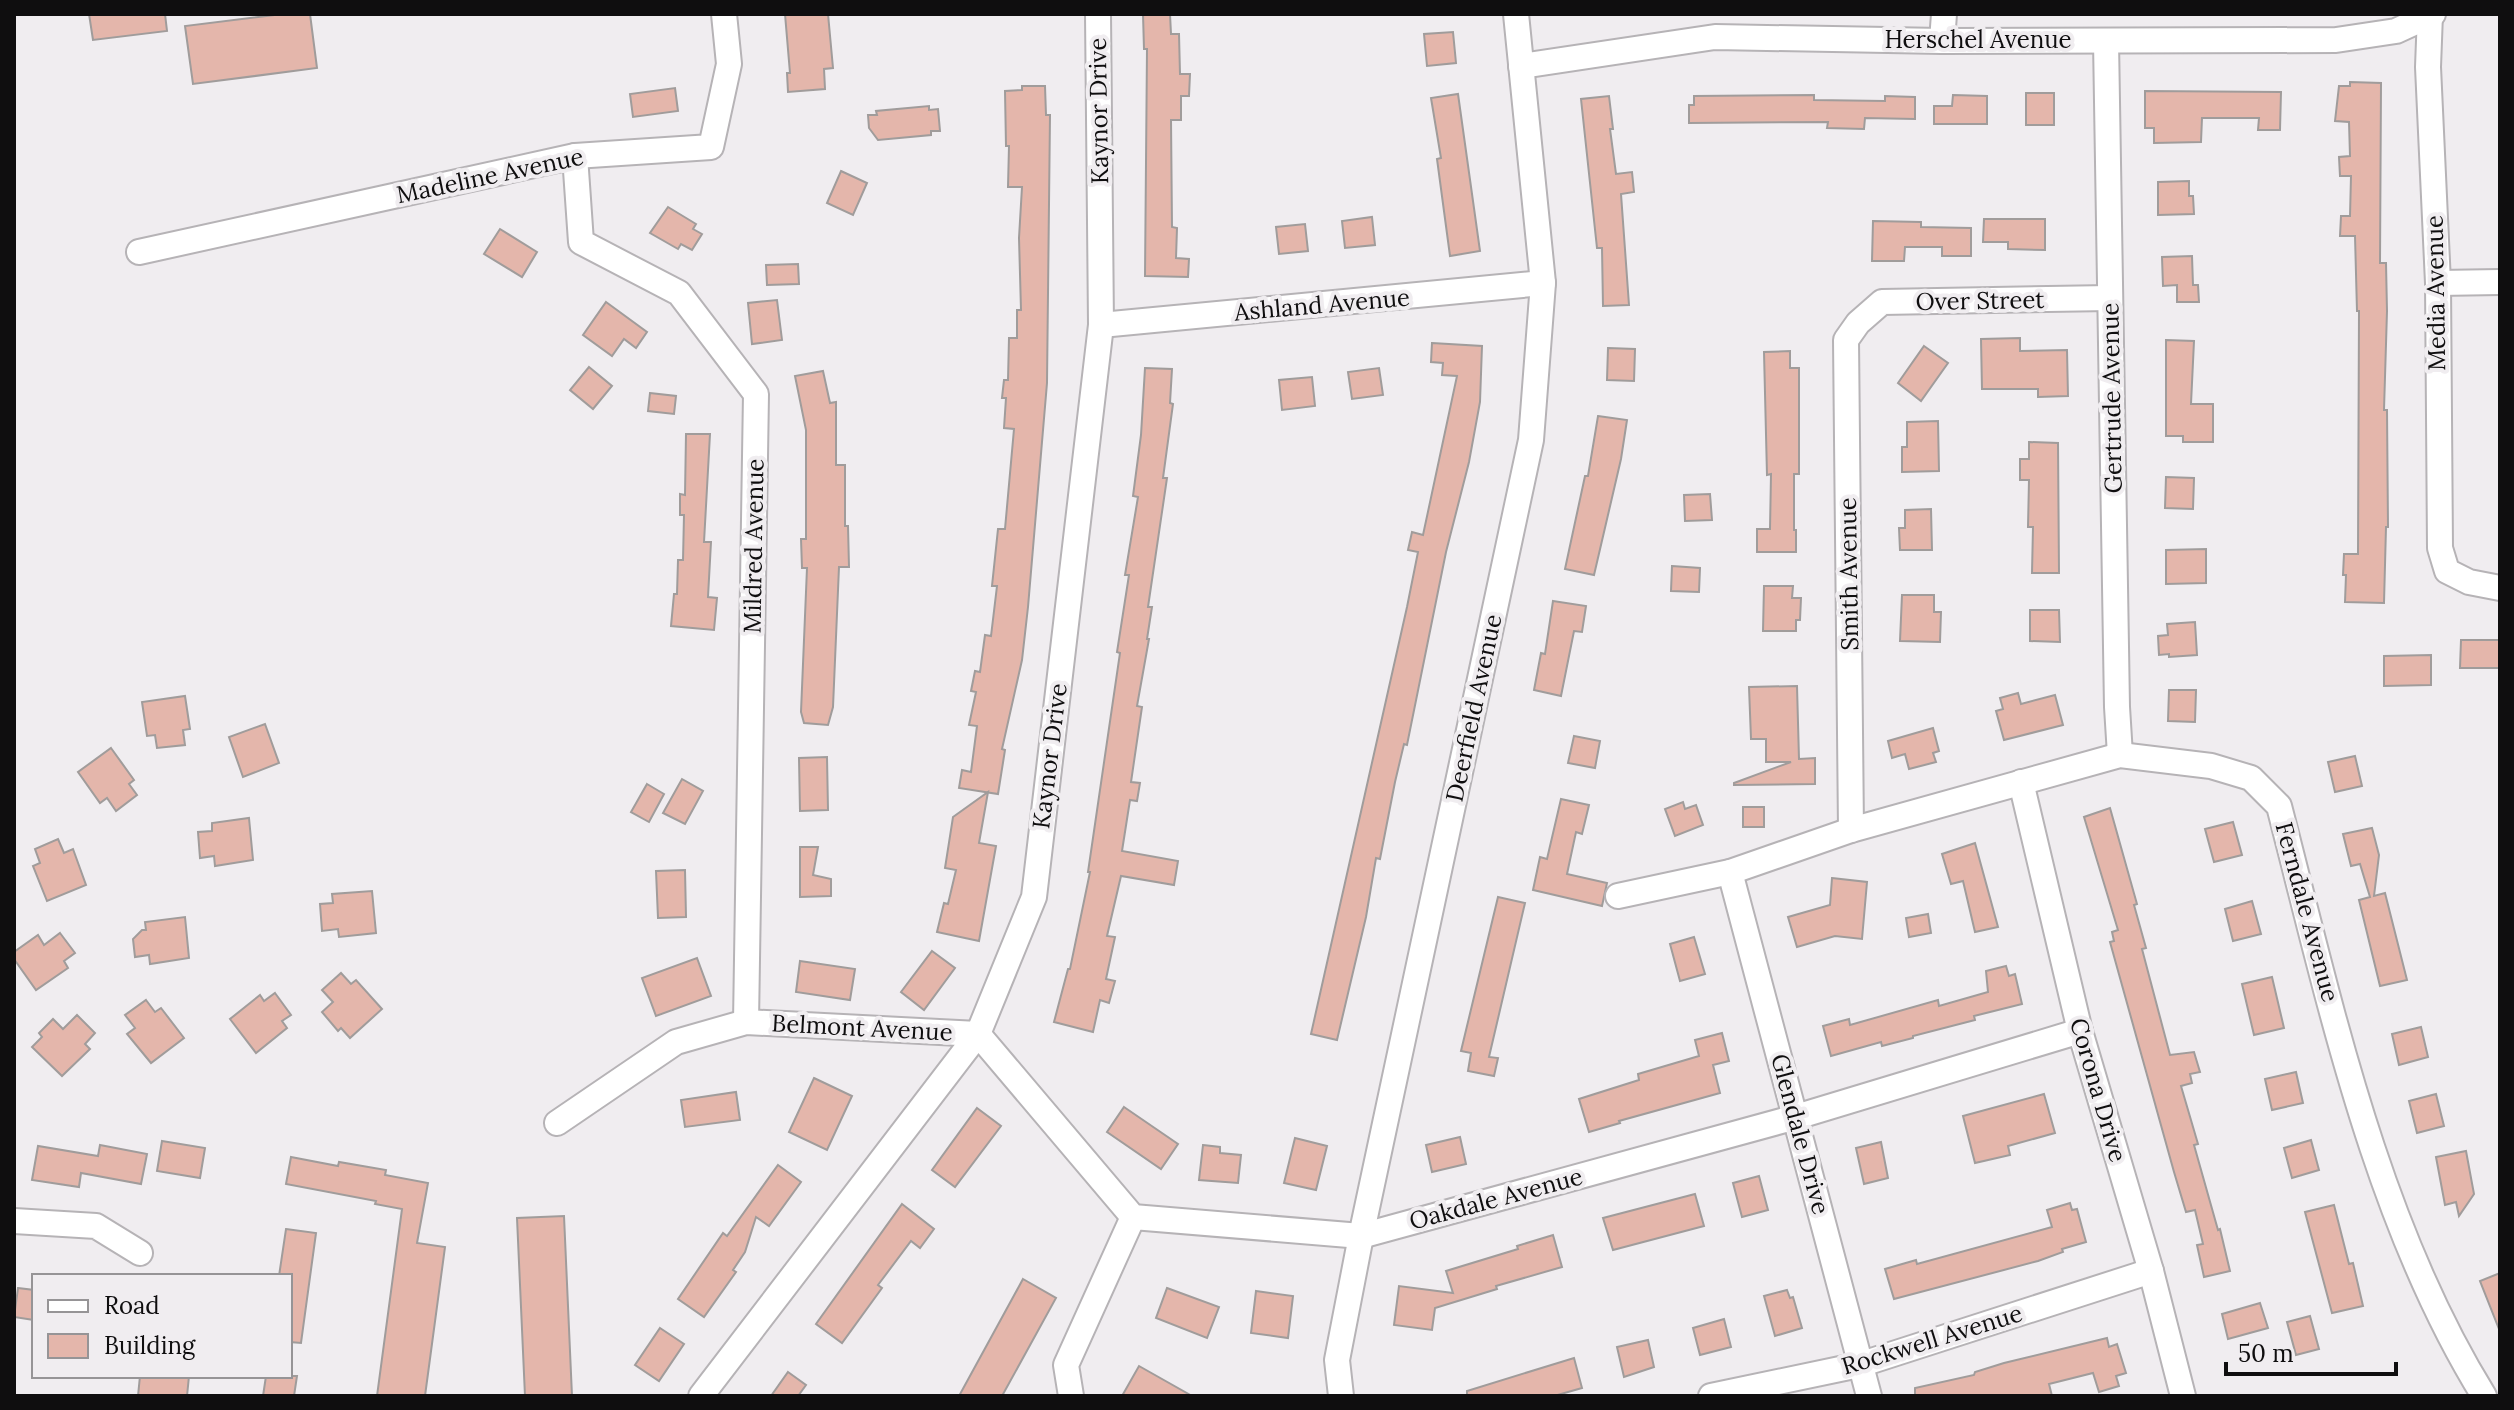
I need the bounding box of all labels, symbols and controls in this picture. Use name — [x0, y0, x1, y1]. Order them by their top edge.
street label: Herschel Avenue — [1884, 24, 2072, 55]
street label: Kaynor Drive — [1082, 37, 1115, 185]
street label: Madeline Avenue — [394, 141, 586, 210]
street label: Media Avenue — [2419, 215, 2452, 371]
street label: Ashland Avenue — [1232, 281, 1411, 328]
street label: Over Street — [1915, 284, 2045, 317]
street label: Gertrude Avenue — [2094, 302, 2129, 494]
street label: Mildred Avenue — [736, 458, 771, 634]
street label: Smith Avenue — [1832, 497, 1865, 651]
street label: Deerfield Avenue — [1439, 611, 1509, 804]
street label: Kaynor Drive — [1025, 681, 1074, 831]
street label: Ferndale Avenue — [2269, 819, 2346, 1005]
street label: Belmont Avenue — [771, 1007, 953, 1048]
street label: Corona Drive — [2063, 1014, 2134, 1165]
street label: Glendale Drive — [1764, 1050, 1837, 1218]
street label: Oakdale Avenue — [1406, 1160, 1586, 1237]
legend — [32, 1274, 292, 1378]
text: Road — [104, 1290, 160, 1321]
street label: Rockwell Avenue — [1838, 1297, 2026, 1382]
scale bar — [2226, 1326, 2396, 1376]
text: Building — [104, 1330, 196, 1361]
text: 50 m — [2238, 1338, 2294, 1369]

